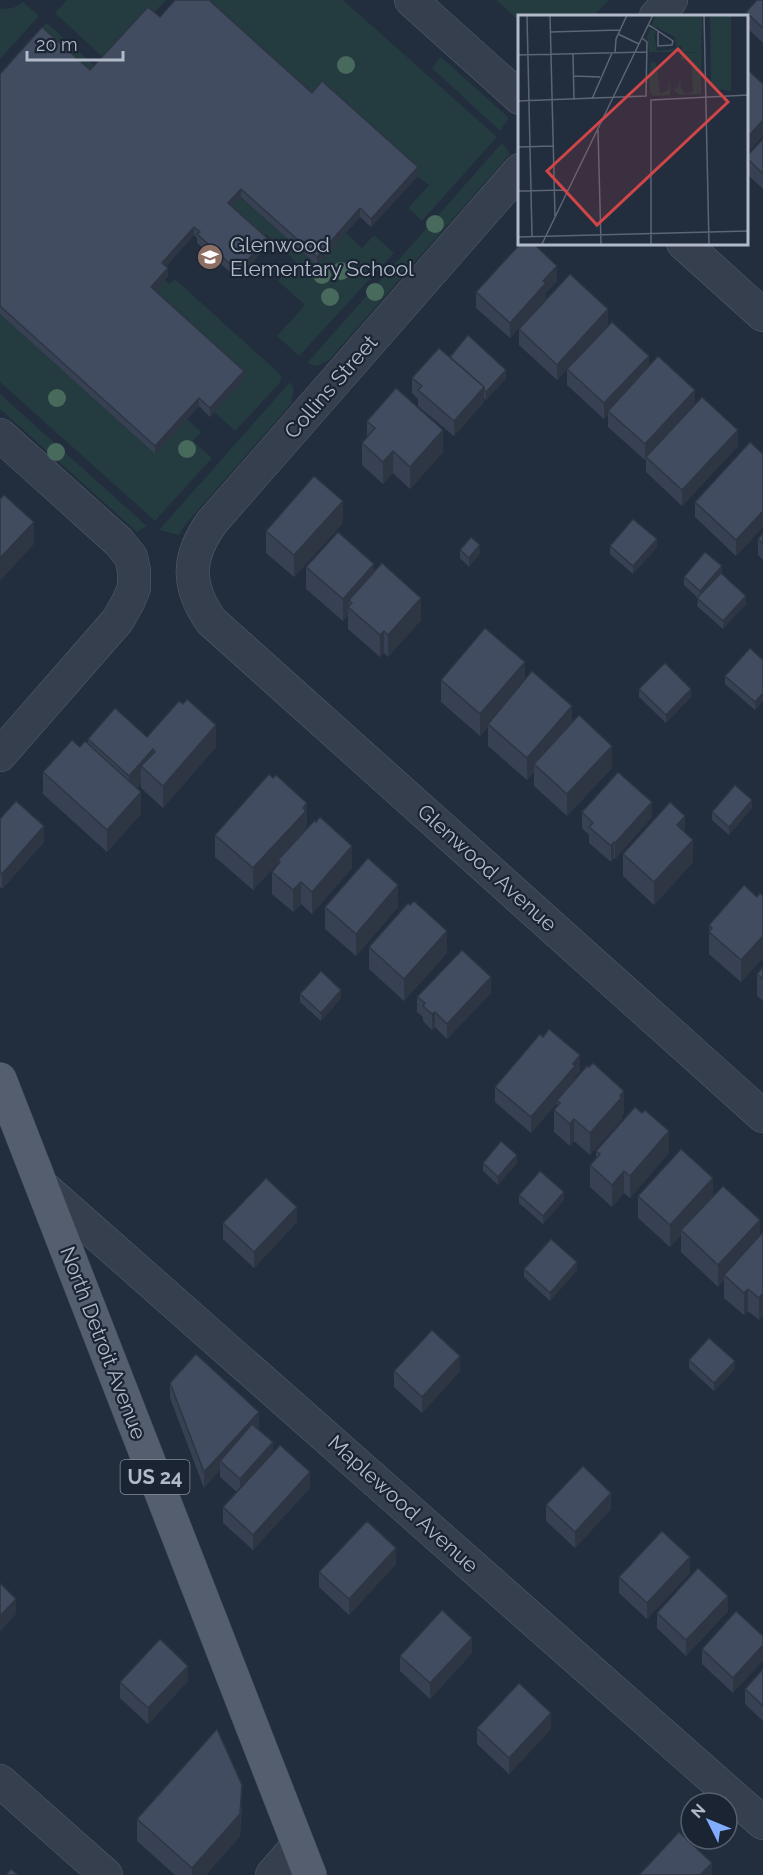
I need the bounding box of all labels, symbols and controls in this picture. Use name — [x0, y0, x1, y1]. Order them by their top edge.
inset map — [518, 15, 748, 244]
scale bar — [27, 24, 123, 62]
text: 20 m — [36, 34, 78, 55]
place label: Glenwood Elementary School — [230, 232, 414, 281]
school or university icon: Glenwood Elementary School — [195, 242, 225, 272]
street label: Collins Street — [279, 330, 382, 444]
street label: Glenwood Avenue — [413, 799, 562, 937]
street label: North Detroit Avenue — [55, 1243, 152, 1443]
street label: Maplewood Avenue — [323, 1430, 484, 1578]
road number: US 24 — [120, 1460, 190, 1494]
north arrow — [679, 1791, 739, 1851]
text: N — [687, 1800, 710, 1822]

